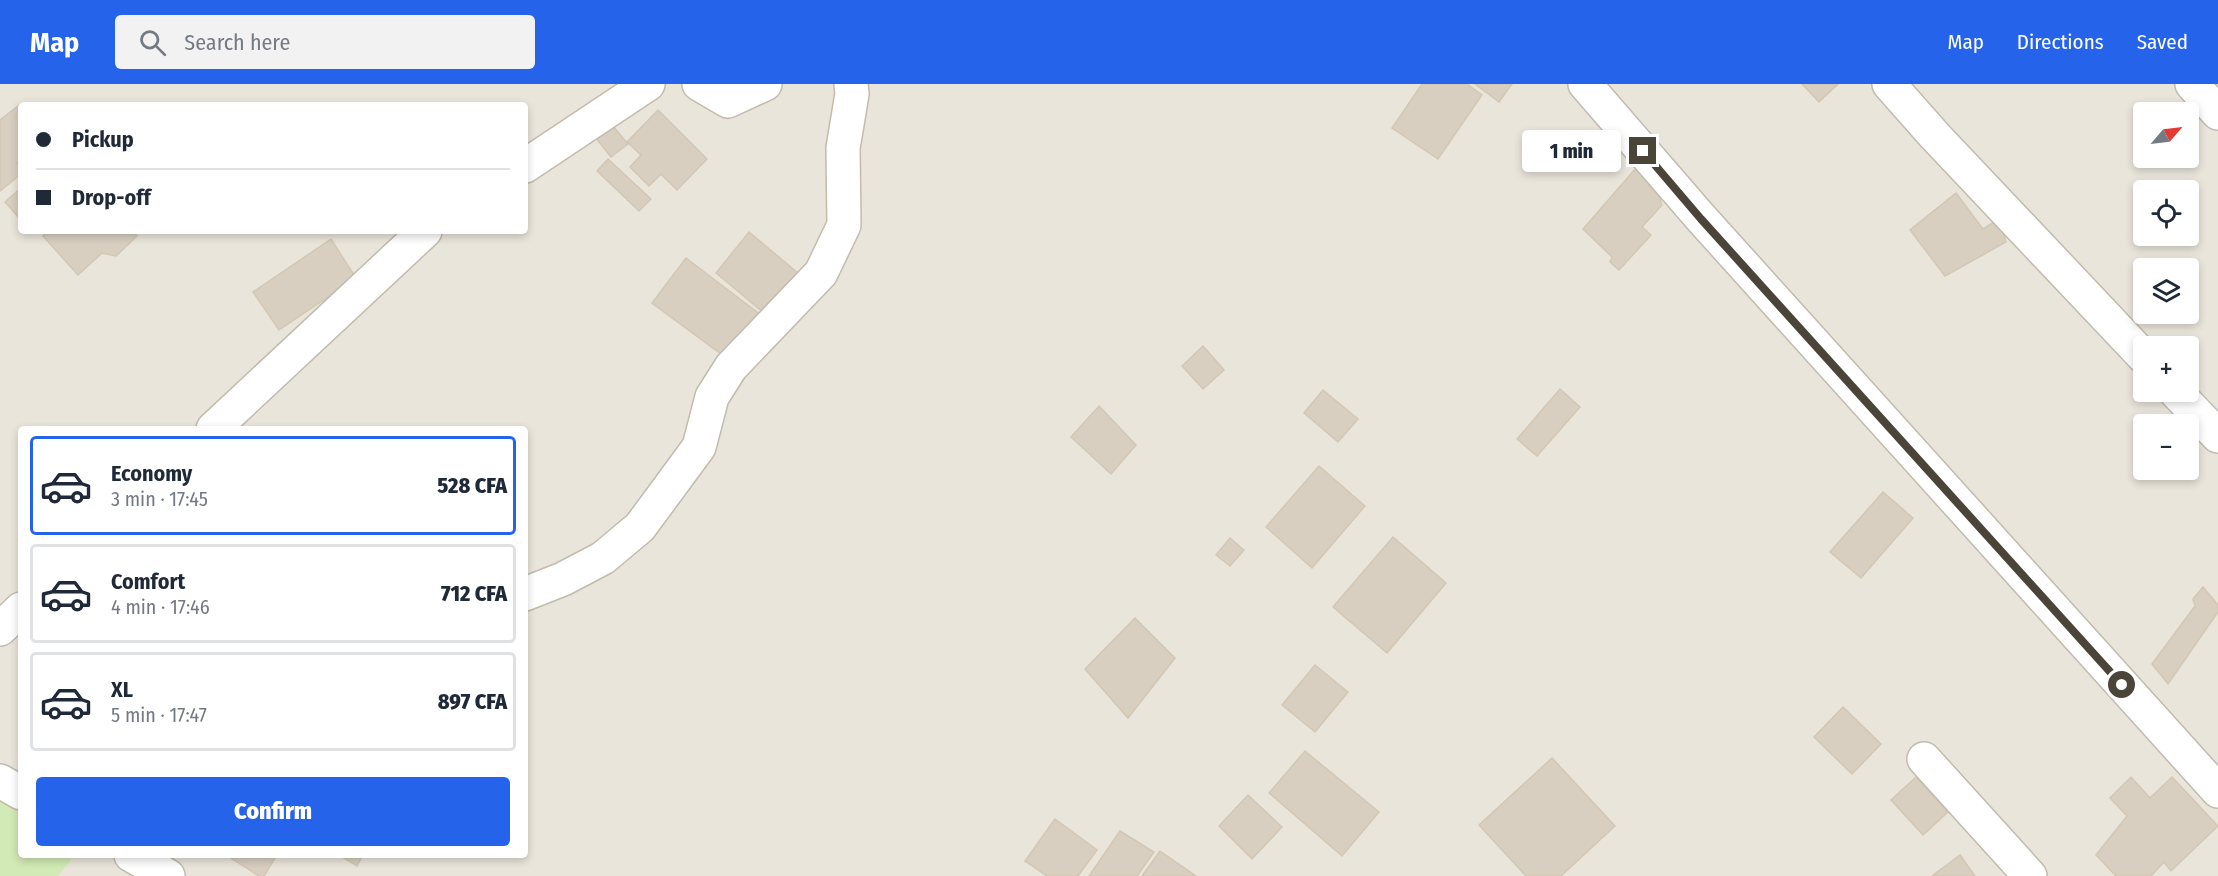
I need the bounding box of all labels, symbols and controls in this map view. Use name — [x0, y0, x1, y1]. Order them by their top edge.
search box — [115, 15, 535, 69]
text: Map — [30, 26, 79, 59]
icon: search — [136, 26, 169, 59]
text: Search here — [184, 29, 290, 56]
text: Map — [1947, 29, 1984, 55]
text: Directions — [2017, 29, 2104, 55]
text: Saved — [2137, 29, 2188, 55]
north arrow — [2133, 102, 2199, 168]
map controls — [2133, 102, 2199, 480]
text: Pickup — [72, 126, 134, 153]
callout: 1 min — [1523, 130, 1622, 172]
route end — [1629, 137, 1656, 164]
text: 1 min — [1550, 139, 1593, 163]
button: locate — [2133, 180, 2199, 246]
text: Drop-off — [72, 184, 151, 211]
button: layers — [2133, 258, 2199, 324]
button: + — [2133, 336, 2199, 402]
button: − — [2133, 414, 2199, 480]
icon: car — [39, 459, 93, 513]
text: Economy — [111, 460, 192, 487]
text: 528 CFA — [437, 472, 507, 499]
text: 3 min · 17:45 — [111, 487, 208, 511]
icon: car — [39, 567, 93, 621]
text: Comfort — [111, 568, 185, 595]
text: 712 CFA — [441, 580, 507, 607]
text: 4 min · 17:46 — [111, 595, 210, 619]
route start — [2108, 671, 2135, 698]
icon: car — [39, 675, 93, 729]
text: XL — [111, 676, 133, 703]
text: 897 CFA — [438, 688, 507, 715]
text: 5 min · 17:47 — [111, 703, 207, 727]
button: Confirm — [36, 777, 510, 846]

